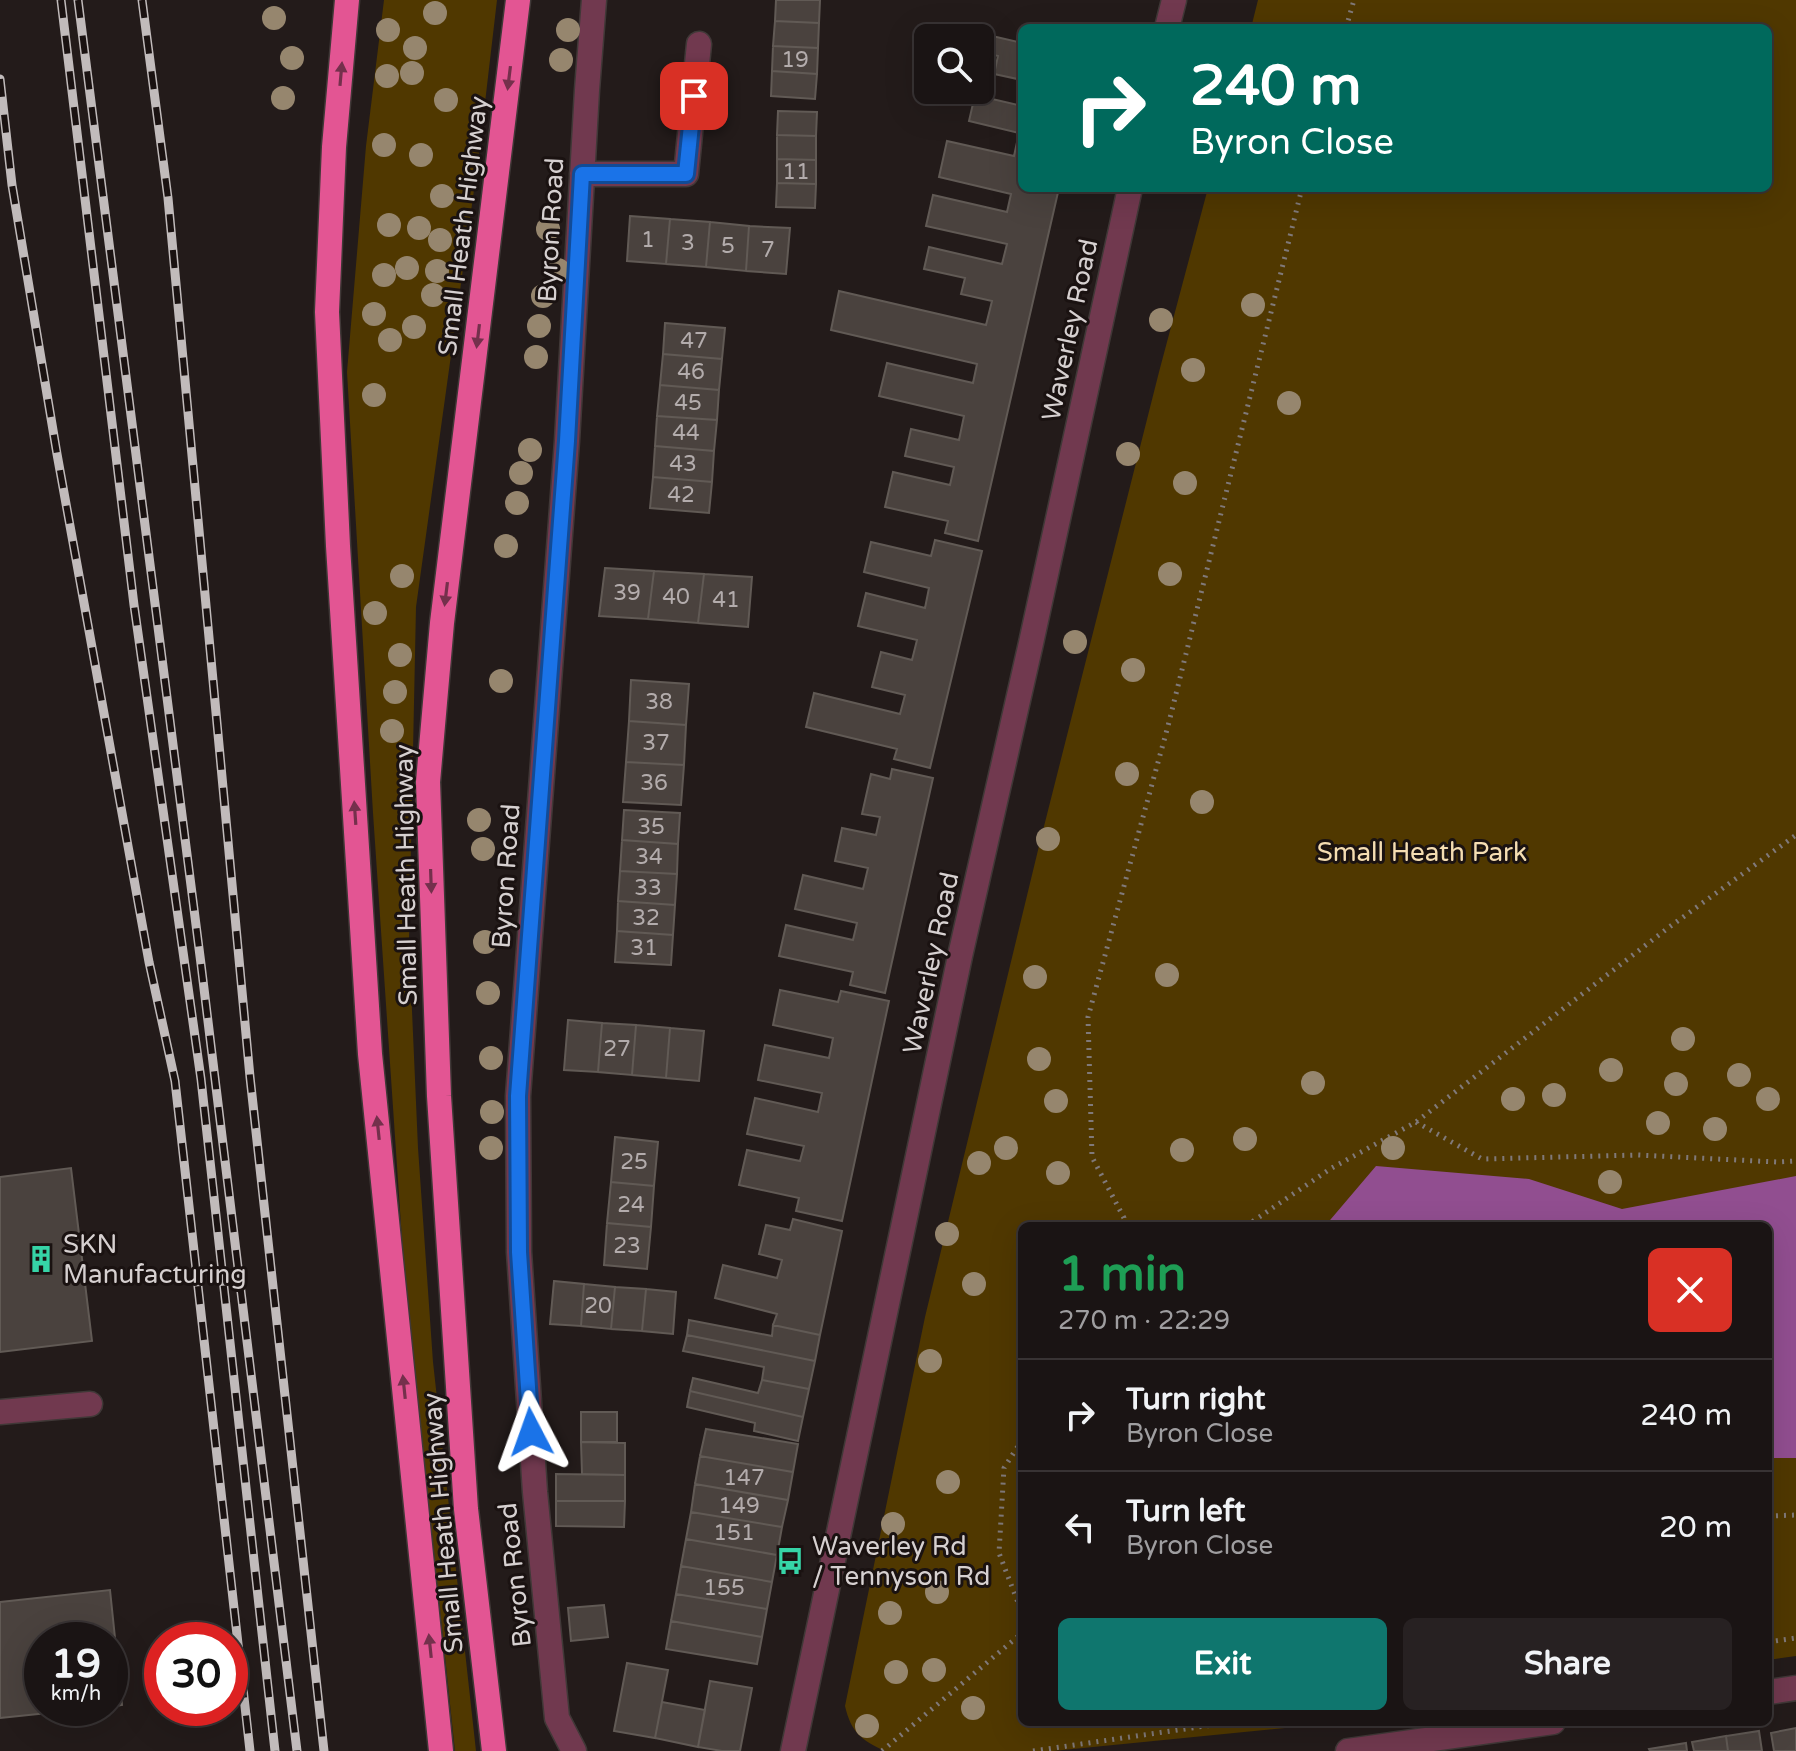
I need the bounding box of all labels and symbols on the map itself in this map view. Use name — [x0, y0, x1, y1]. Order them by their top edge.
house number: 19 — [781, 47, 809, 73]
one-way arrow — [334, 61, 347, 86]
pin — [660, 62, 728, 130]
one-way arrow — [503, 65, 516, 90]
street label: Small Heath Highway — [432, 94, 494, 358]
street label: Byron Road — [532, 157, 570, 303]
house number: 11 — [782, 159, 810, 185]
house number: 1 — [641, 227, 655, 253]
house number: 3 — [681, 230, 695, 256]
house number: 5 — [721, 233, 735, 259]
street label: Waverley Road — [1036, 236, 1104, 424]
house number: 7 — [761, 237, 775, 263]
one-way arrow — [471, 323, 484, 348]
house number: 47 — [680, 328, 708, 354]
house number: 46 — [677, 359, 705, 385]
house number: 45 — [674, 390, 702, 416]
house number: 44 — [672, 420, 700, 446]
house number: 43 — [669, 451, 697, 477]
house number: 42 — [667, 482, 695, 508]
house number: 39 — [613, 580, 641, 606]
one-way arrow — [439, 582, 452, 607]
house number: 40 — [662, 584, 690, 610]
house number: 41 — [712, 587, 740, 613]
house number: 38 — [645, 689, 673, 715]
house number: 37 — [642, 730, 670, 756]
street label: Small Heath Highway — [388, 744, 424, 1006]
house number: 36 — [640, 770, 668, 796]
one-way arrow — [348, 800, 361, 825]
street label: Byron Road — [485, 803, 527, 949]
house number: 35 — [637, 814, 665, 840]
park label: Small Heath Park — [1317, 837, 1527, 868]
house number: 34 — [635, 844, 663, 870]
one-way arrow — [424, 869, 437, 894]
street label: Waverley Road — [897, 869, 965, 1057]
house number: 33 — [634, 875, 662, 901]
house number: 32 — [632, 905, 660, 931]
house number: 31 — [630, 935, 658, 961]
house number: 27 — [603, 1036, 631, 1062]
one-way arrow — [371, 1115, 384, 1140]
house number: 25 — [620, 1149, 648, 1175]
house number: 24 — [617, 1192, 645, 1218]
place label: SKN Manufacturing — [63, 1229, 247, 1290]
house number: 23 — [613, 1233, 641, 1259]
building icon: SKN Manufacturing — [26, 1244, 56, 1274]
house number: 20 — [584, 1293, 612, 1319]
one-way arrow — [397, 1374, 410, 1399]
position arrow — [489, 1390, 573, 1474]
street label: Small Heath Highway — [416, 1391, 470, 1655]
house number: 147 — [723, 1465, 765, 1491]
house number: 149 — [718, 1493, 760, 1519]
street label: Byron Road — [492, 1501, 538, 1649]
house number: 151 — [713, 1520, 755, 1546]
place label: Waverley Rd / Tennyson Rd — [812, 1531, 990, 1592]
bus stop icon: Waverley Rd / Tennyson Rd — [775, 1546, 805, 1576]
house number: 155 — [703, 1575, 745, 1601]
speed limit sign: 30 — [144, 1622, 248, 1726]
one-way arrow — [423, 1633, 436, 1658]

